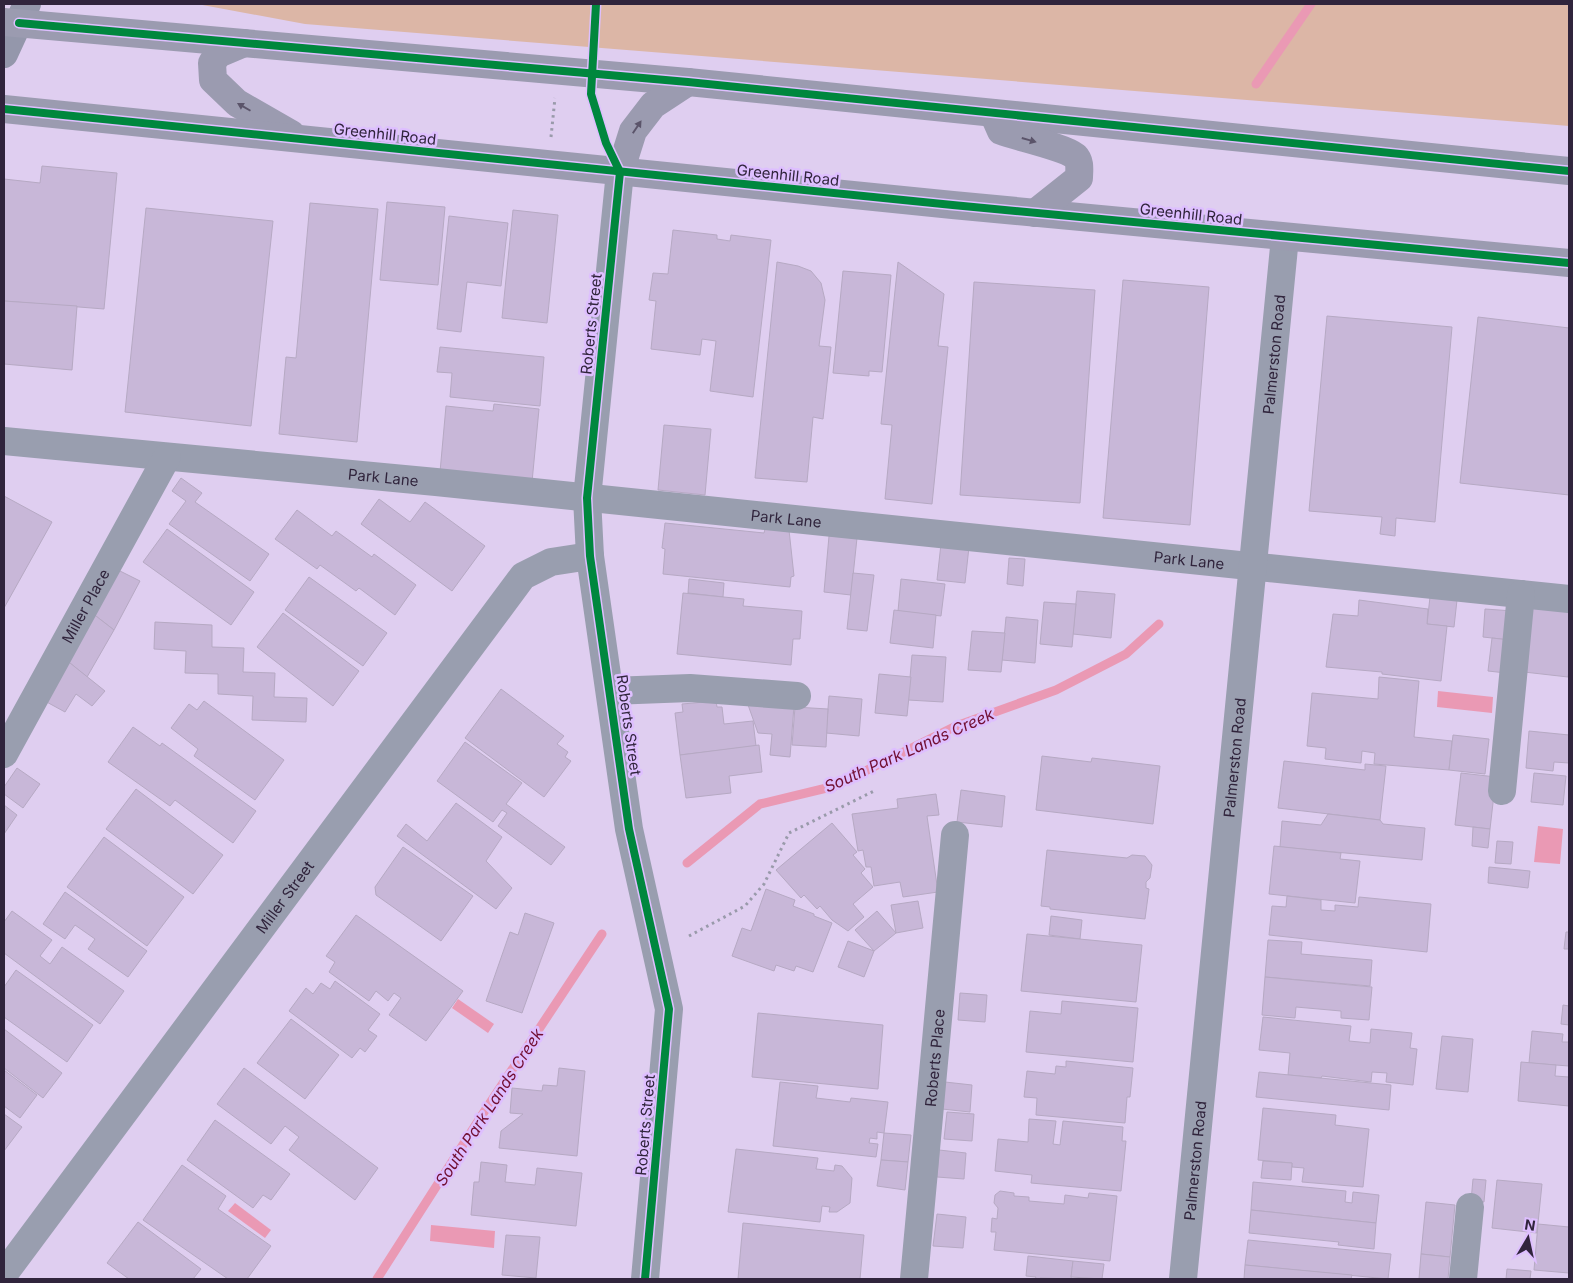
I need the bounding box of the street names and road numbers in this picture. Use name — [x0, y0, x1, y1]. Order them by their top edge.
street label: Greenhill Road — [333, 119, 437, 149]
street label: Greenhill Road — [736, 160, 840, 190]
street label: Greenhill Road — [1139, 199, 1243, 229]
street label: Roberts Street — [576, 272, 606, 375]
street label: Palmerston Road — [1258, 294, 1289, 415]
street label: Park Lane — [347, 464, 419, 490]
street label: Park Lane — [750, 505, 822, 531]
street label: Park Lane — [1153, 547, 1225, 573]
street label: Miller Place — [57, 565, 113, 646]
street label: Roberts Street — [613, 673, 645, 777]
street label: Palmerston Road — [1219, 697, 1249, 818]
street label: Miller Street — [251, 857, 318, 937]
street label: Roberts Place — [920, 1008, 948, 1108]
street label: Roberts Street — [631, 1074, 659, 1176]
street label: Palmerston Road — [1179, 1100, 1210, 1221]

